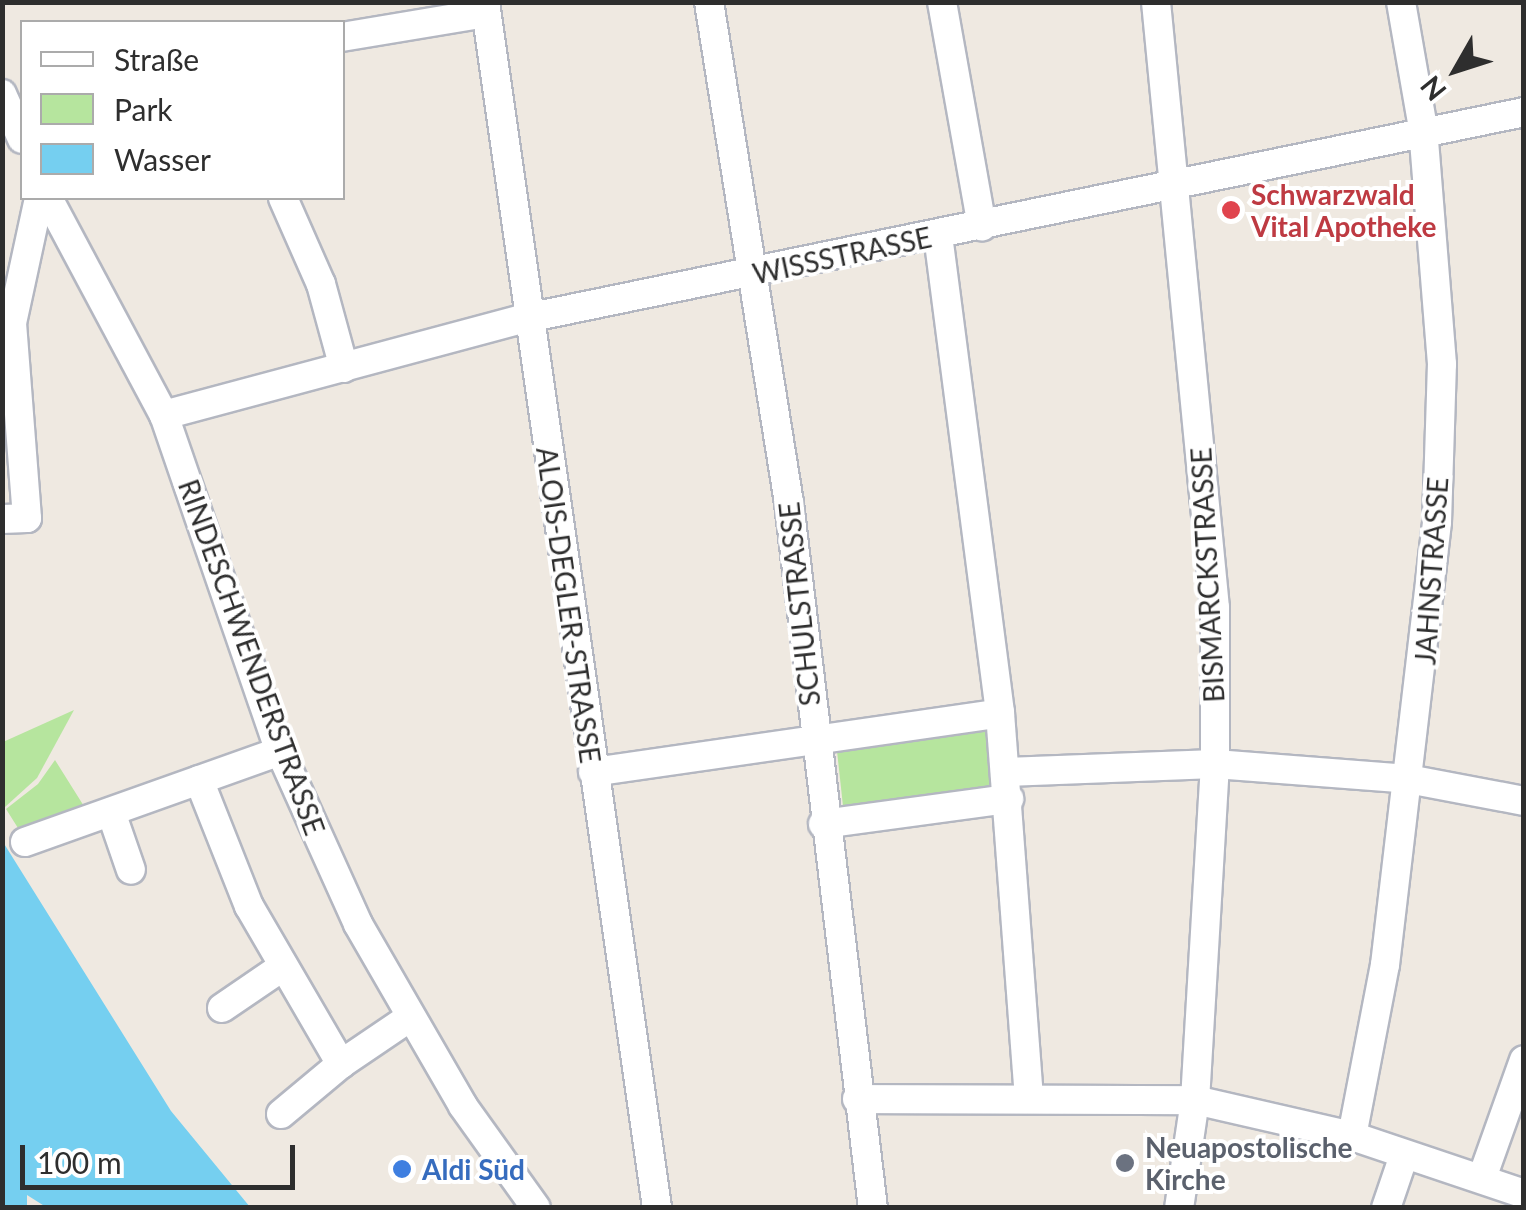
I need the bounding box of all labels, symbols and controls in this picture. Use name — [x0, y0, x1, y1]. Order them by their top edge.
legend — [20, 20, 345, 200]
north arrow — [1406, 20, 1506, 120]
text: Straße — [114, 41, 199, 77]
text: N — [1413, 70, 1453, 108]
text: Park — [114, 91, 173, 127]
text: Wasser — [114, 141, 211, 177]
place label: Schwarzwald Vital Apotheke — [1251, 177, 1437, 243]
marker: Schwarzwald Vital Apotheke — [1220, 199, 1242, 221]
street label: WISSSTRASSE — [750, 220, 934, 290]
street label: ALOIS-DEGLER-STRASSE — [530, 445, 608, 765]
street label: BISMARCKSTRASSE — [1184, 447, 1230, 703]
street label: RINDESCHWENDERSTRASSE — [172, 475, 332, 839]
street label: JAHNSTRASSE — [1408, 476, 1454, 666]
street label: SCHULSTRASSE — [772, 500, 826, 708]
scale bar — [25, 1125, 300, 1187]
place label: Neuapostolische Kirche — [1145, 1130, 1352, 1196]
text: 100 m — [37, 1144, 122, 1180]
place label: Aldi Süd — [422, 1152, 525, 1186]
marker: Neuapostolische Kirche — [1114, 1152, 1136, 1174]
marker: Aldi Süd — [391, 1158, 413, 1180]

